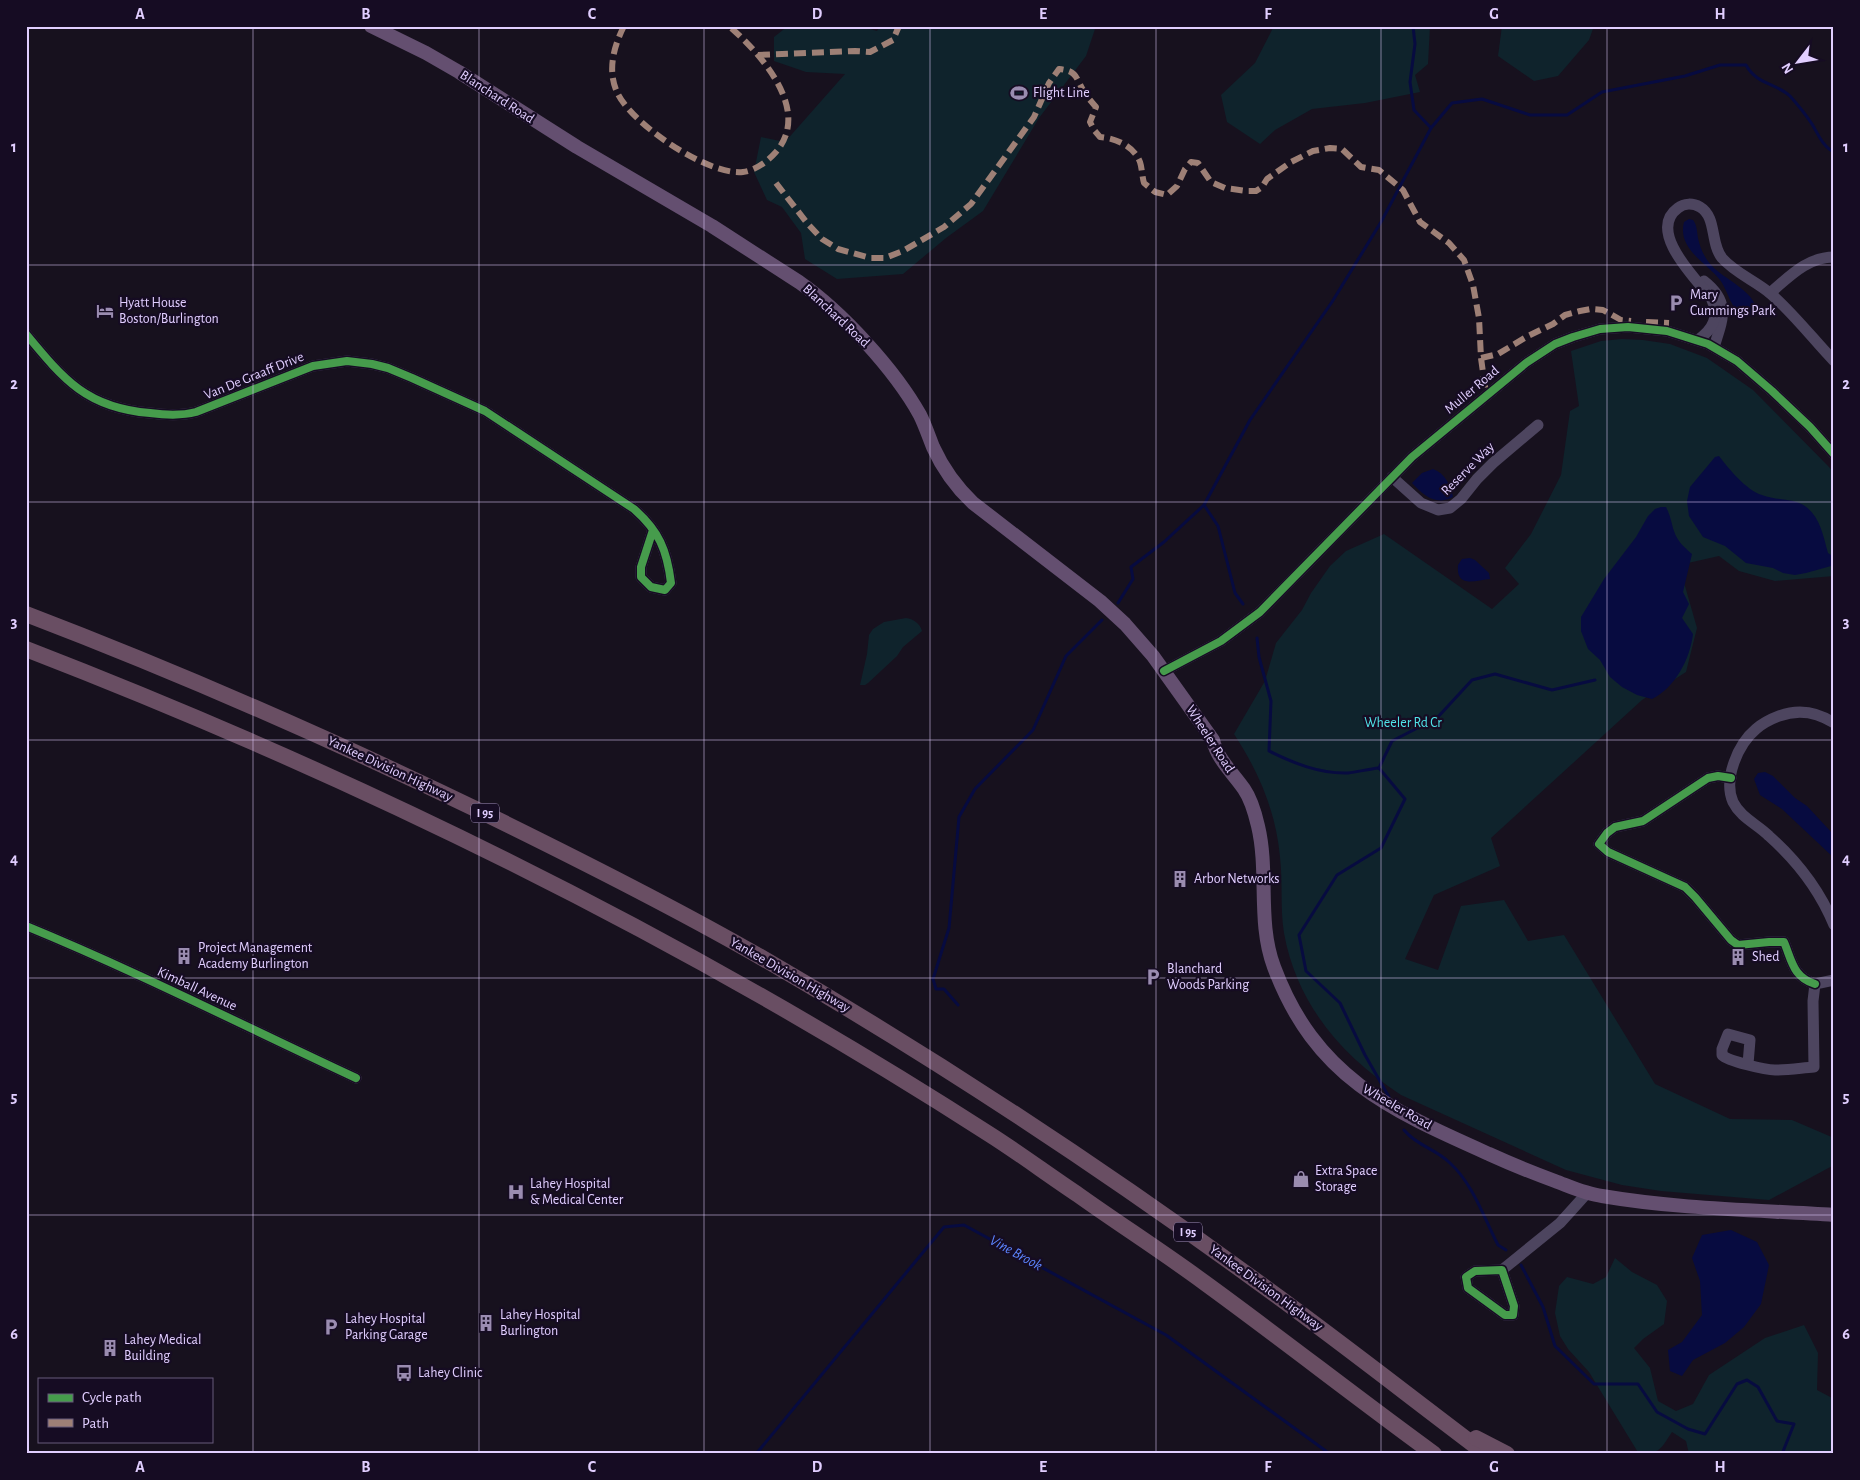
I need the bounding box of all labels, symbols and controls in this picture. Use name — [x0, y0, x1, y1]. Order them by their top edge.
text: A — [135, 6, 145, 22]
text: B — [361, 6, 371, 22]
text: C — [588, 6, 597, 22]
text: D — [812, 6, 823, 22]
text: E — [1039, 6, 1047, 22]
text: F — [1264, 6, 1272, 22]
text: G — [1489, 6, 1499, 22]
text: H — [1714, 6, 1726, 22]
north arrow — [1772, 38, 1822, 88]
text: N — [1779, 60, 1796, 76]
street label: Blanchard Road — [457, 68, 537, 126]
sports icon: Flight Line — [1009, 83, 1029, 103]
place label: Flight Line — [1033, 86, 1090, 100]
text: 1 — [11, 139, 17, 155]
text: 1 — [1843, 139, 1849, 155]
street label: Blanchard Road — [800, 282, 872, 350]
place label: Mary Cummings Park — [1690, 288, 1776, 318]
parking icon: Mary Cummings Park — [1666, 293, 1686, 313]
place label: Hyatt House Boston/Burlington — [119, 296, 219, 326]
hotel icon: Hyatt House Boston/Burlington — [95, 301, 115, 321]
street label: Van De Graaff Drive — [202, 350, 306, 402]
street label: Muller Road — [1442, 363, 1502, 417]
text: 2 — [10, 376, 18, 392]
text: 2 — [1842, 376, 1850, 392]
street label: Reserve Way — [1439, 440, 1497, 498]
text: 3 — [11, 614, 18, 630]
text: 3 — [1843, 614, 1850, 630]
street label: Wheeler Road — [1183, 703, 1237, 775]
park label: Wheeler Rd Cr — [1364, 716, 1442, 730]
street label: Yankee Division Highway — [325, 734, 455, 804]
road number: I 95 — [471, 804, 499, 822]
text: 4 — [10, 851, 18, 867]
text: 4 — [1842, 851, 1850, 867]
building icon: Arbor Networks — [1170, 869, 1190, 889]
place label: Arbor Networks — [1194, 872, 1280, 886]
street label: Yankee Division Highway — [727, 935, 853, 1015]
place label: Project Management Academy Burlington — [198, 941, 313, 971]
building icon: Project Management Academy Burlington — [174, 946, 194, 966]
building icon: Shed — [1728, 947, 1748, 967]
place label: Shed — [1752, 950, 1779, 964]
place label: Blanchard Woods Parking — [1167, 962, 1249, 992]
street label: Kimball Avenue — [155, 964, 239, 1014]
parking icon: Blanchard Woods Parking — [1143, 967, 1163, 987]
street label: Wheeler Road — [1360, 1082, 1434, 1132]
text: 5 — [11, 1089, 18, 1105]
text: 5 — [1843, 1089, 1850, 1105]
place label: Extra Space Storage — [1315, 1164, 1378, 1194]
shop icon: Extra Space Storage — [1291, 1169, 1311, 1189]
place label: Lahey Hospital & Medical Center — [530, 1177, 624, 1207]
hospital icon: Lahey Hospital & Medical Center — [506, 1182, 526, 1202]
road number: I 95 — [1174, 1222, 1202, 1242]
water label: Vine Brook — [987, 1232, 1045, 1274]
street label: Yankee Division Highway — [1207, 1242, 1325, 1334]
place label: Lahey Hospital Burlington — [500, 1308, 581, 1338]
place label: Lahey Hospital Parking Garage — [345, 1312, 428, 1342]
building icon: Lahey Hospital Burlington — [476, 1313, 496, 1333]
parking icon: Lahey Hospital Parking Garage — [321, 1317, 341, 1337]
text: 6 — [10, 1326, 18, 1342]
text: 6 — [1842, 1326, 1850, 1342]
place label: Lahey Medical Building — [124, 1333, 201, 1363]
building icon: Lahey Medical Building — [100, 1338, 120, 1358]
bus stop icon: Lahey Clinic — [394, 1363, 414, 1383]
place label: Lahey Clinic — [418, 1366, 483, 1380]
legend — [38, 1378, 212, 1442]
text: Cycle path — [82, 1390, 142, 1405]
text: Path — [82, 1416, 109, 1431]
text: A — [135, 1459, 145, 1475]
text: B — [361, 1459, 371, 1475]
text: C — [588, 1459, 597, 1475]
text: D — [812, 1459, 823, 1475]
text: E — [1039, 1459, 1047, 1475]
text: F — [1264, 1459, 1272, 1475]
text: G — [1489, 1459, 1499, 1475]
text: H — [1714, 1459, 1726, 1475]

